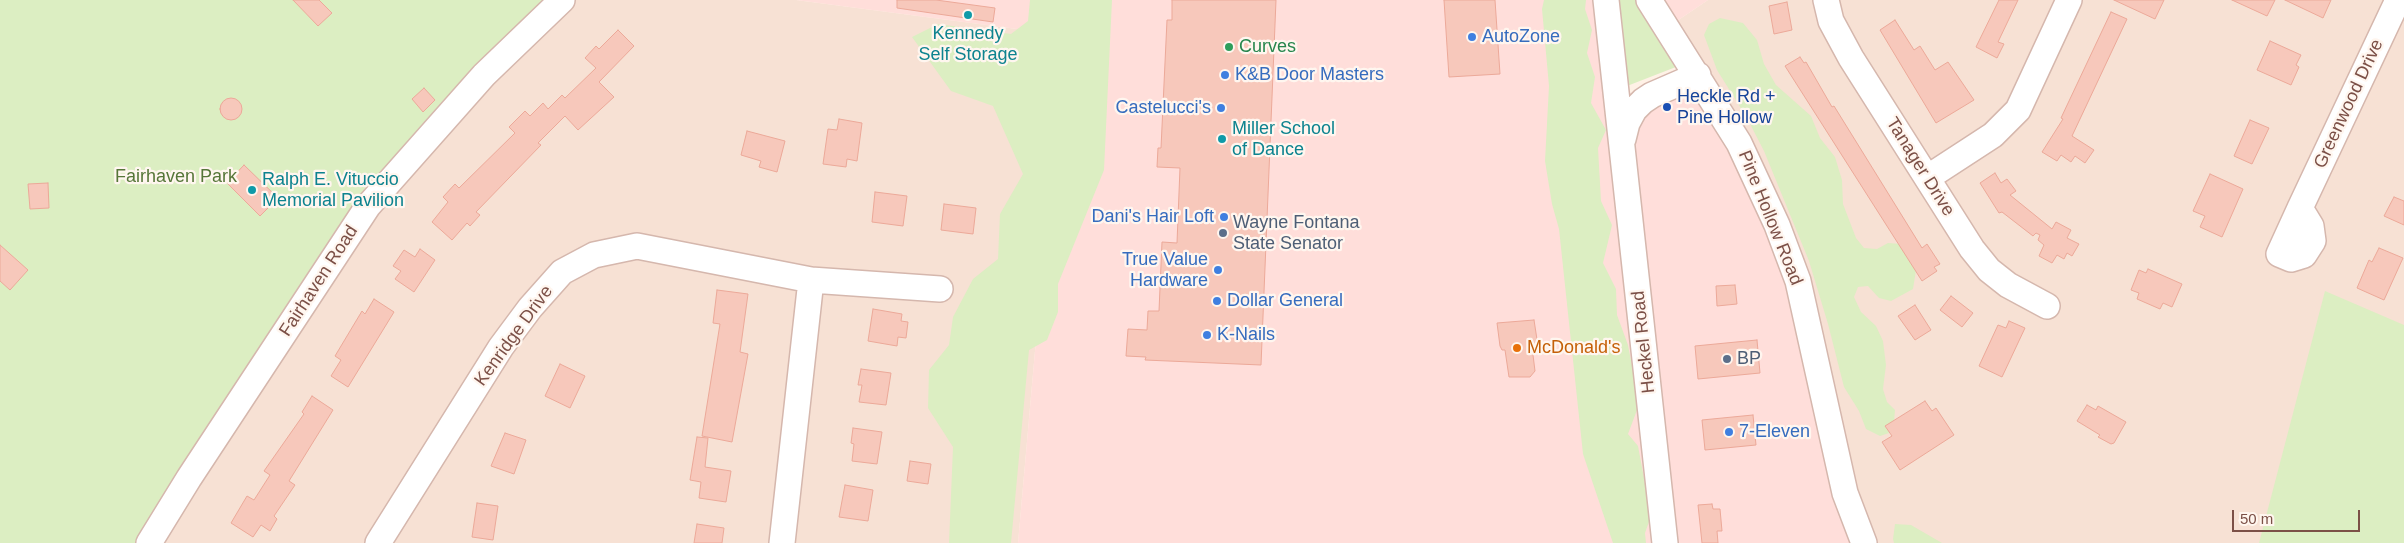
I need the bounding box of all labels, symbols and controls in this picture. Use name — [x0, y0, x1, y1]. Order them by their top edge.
marker: Kennedy Self Storage — [962, 9, 974, 21]
place label: Kennedy Self Storage — [918, 23, 1018, 66]
place label: AutoZone — [1482, 26, 1560, 48]
marker: AutoZone — [1466, 31, 1478, 43]
place label: Curves — [1239, 36, 1296, 58]
street label: Greenwood Drive — [2310, 36, 2388, 172]
marker: Curves — [1223, 41, 1235, 53]
place label: K&B Door Masters — [1235, 64, 1384, 86]
marker: K&B Door Masters — [1219, 69, 1231, 81]
place label: Heckle Rd + Pine Hollow — [1677, 86, 1776, 128]
place label: Castelucci's — [1116, 97, 1211, 119]
marker: Heckle Rd + Pine Hollow — [1661, 101, 1673, 113]
marker: Castelucci's — [1215, 102, 1227, 114]
street label: Tanager Drive — [1881, 114, 1959, 220]
place label: Miller School of Dance — [1232, 118, 1335, 160]
marker: Miller School of Dance — [1216, 133, 1228, 145]
street label: Pine Hollow Road — [1733, 148, 1807, 288]
park label: Fairhaven Park — [115, 166, 237, 188]
place label: Ralph E. Vituccio Memorial Pavilion — [262, 169, 404, 212]
marker: Ralph E. Vituccio Memorial Pavilion — [246, 184, 258, 196]
place label: Dani's Hair Loft — [1092, 206, 1214, 228]
marker: Dani's Hair Loft — [1218, 211, 1230, 223]
place label: Wayne Fontana State Senator — [1233, 212, 1359, 254]
street label: Fairhaven Road — [275, 221, 363, 341]
marker: Wayne Fontana State Senator — [1217, 227, 1229, 239]
place label: True Value Hardware — [1122, 249, 1208, 292]
marker: True Value Hardware — [1212, 264, 1224, 276]
street label: Kenridge Drive — [470, 281, 558, 391]
place label: Dollar General — [1227, 290, 1343, 312]
street label: Heckel Road — [1628, 290, 1660, 394]
marker: Dollar General — [1211, 295, 1223, 307]
place label: K-Nails — [1217, 324, 1275, 346]
marker: K-Nails — [1201, 329, 1213, 341]
place label: McDonald's — [1527, 337, 1620, 359]
marker: McDonald's — [1511, 342, 1523, 354]
place label: BP — [1737, 348, 1761, 370]
marker: BP — [1721, 353, 1733, 365]
place label: 7-Eleven — [1739, 421, 1810, 443]
marker: 7-Eleven — [1723, 426, 1735, 438]
scale bar — [2234, 500, 2362, 532]
text: 50 m — [2240, 510, 2273, 527]

